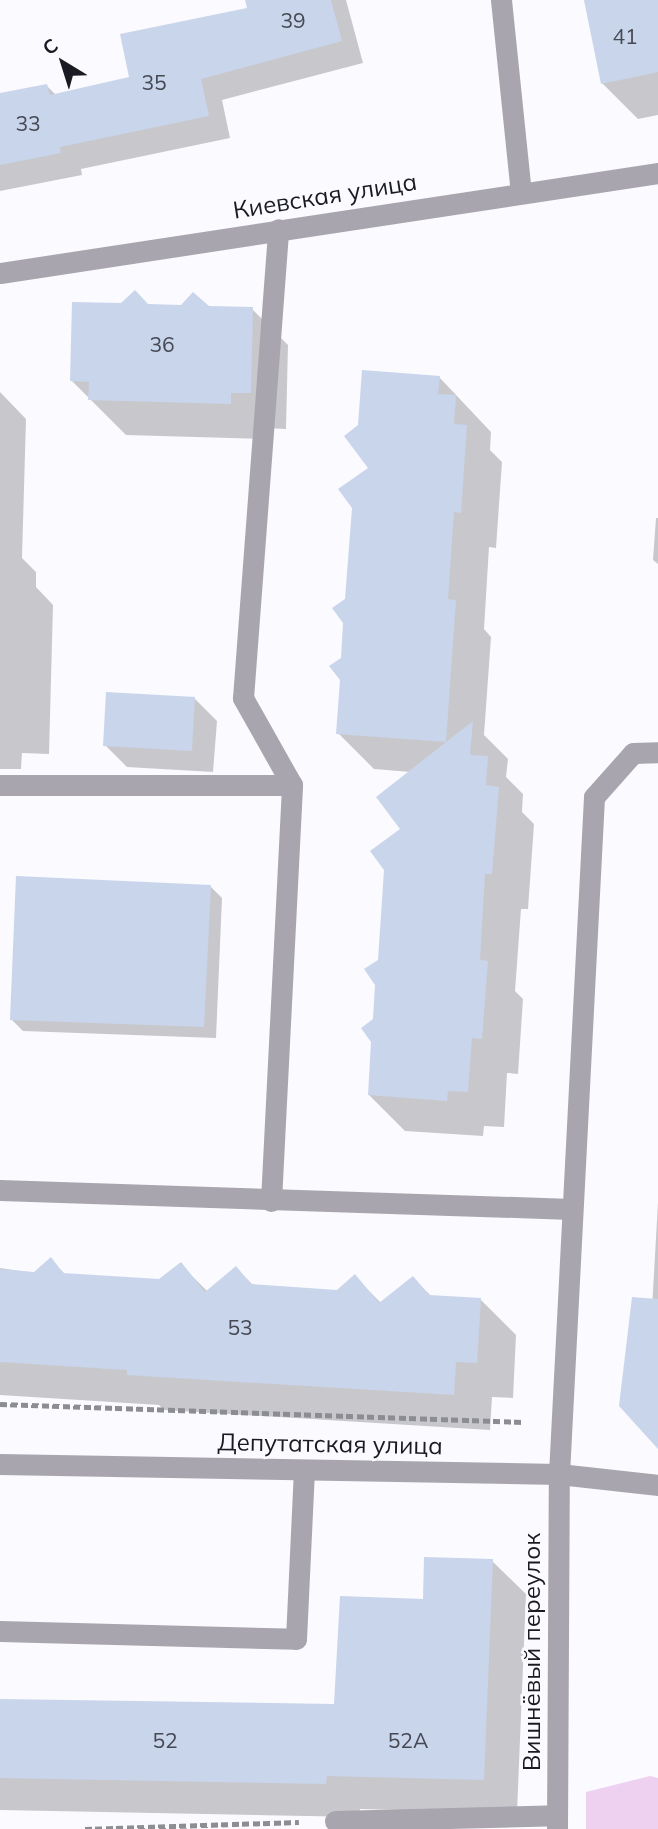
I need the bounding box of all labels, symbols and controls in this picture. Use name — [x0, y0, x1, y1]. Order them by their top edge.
house number: 39 — [280, 7, 306, 33]
house number: 41 — [612, 23, 638, 49]
north arrow — [28, 28, 98, 98]
text: С — [38, 33, 63, 60]
house number: 35 — [141, 69, 167, 95]
house number: 33 — [15, 110, 41, 136]
street label: Киевская улица — [231, 167, 419, 225]
house number: 36 — [149, 331, 175, 357]
house number: 53 — [227, 1314, 253, 1340]
street label: Депутатская улица — [217, 1428, 443, 1460]
street label: Вишнёвый переулок — [518, 1533, 546, 1771]
house number: 52 — [152, 1727, 178, 1753]
house number: 52А — [388, 1727, 428, 1753]

